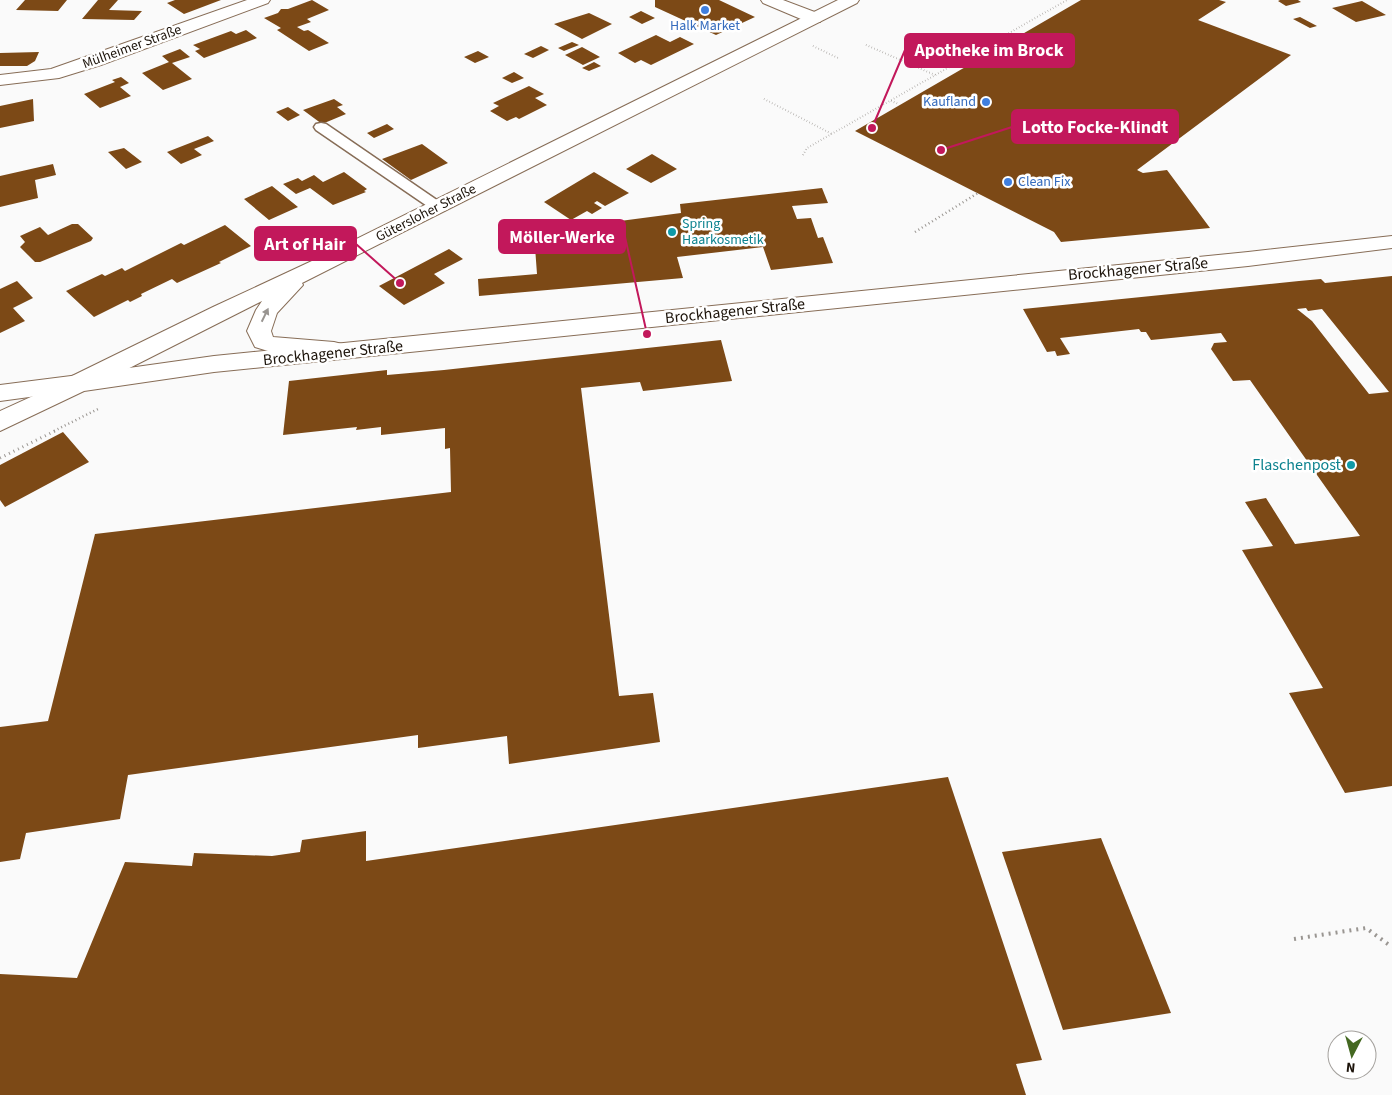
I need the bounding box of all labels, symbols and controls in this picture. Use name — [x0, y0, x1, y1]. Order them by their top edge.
marker: Halk Market — [699, 4, 711, 16]
place label: Halk Market — [670, 16, 740, 36]
street label: Mülheimer Straße — [80, 20, 184, 74]
callout: Apotheke im Brock — [905, 34, 1074, 67]
text: Apotheke im Brock — [913, 38, 1064, 63]
place label: Kaufland — [923, 92, 976, 112]
marker: Kaufland — [980, 96, 992, 108]
callout: Lotto Focke-Klindt — [1012, 110, 1178, 143]
text: Lotto Focke-Klindt — [1022, 115, 1168, 140]
place label: Clean Fix — [1018, 172, 1071, 192]
marker: Clean Fix — [1002, 176, 1014, 188]
street label: Gütersloher Straße — [372, 179, 480, 247]
place label: Spring Haarkosmetik — [682, 214, 764, 250]
callout: Möller-Werke — [499, 220, 625, 253]
text: Möller-Werke — [509, 225, 615, 250]
marker: Spring Haarkosmetik — [666, 226, 678, 238]
callout: Art of Hair — [255, 227, 356, 260]
text: Art of Hair — [263, 232, 347, 257]
street label: Brockhagener Straße — [1067, 252, 1209, 286]
street label: Brockhagener Straße — [664, 293, 806, 329]
one-way arrow — [262, 308, 270, 322]
street label: Brockhagener Straße — [262, 335, 404, 371]
place label: Flaschenpost — [1252, 454, 1342, 476]
marker: Flaschenpost — [1345, 459, 1357, 471]
north arrow — [1327, 1030, 1377, 1080]
text: N — [1345, 1057, 1356, 1077]

